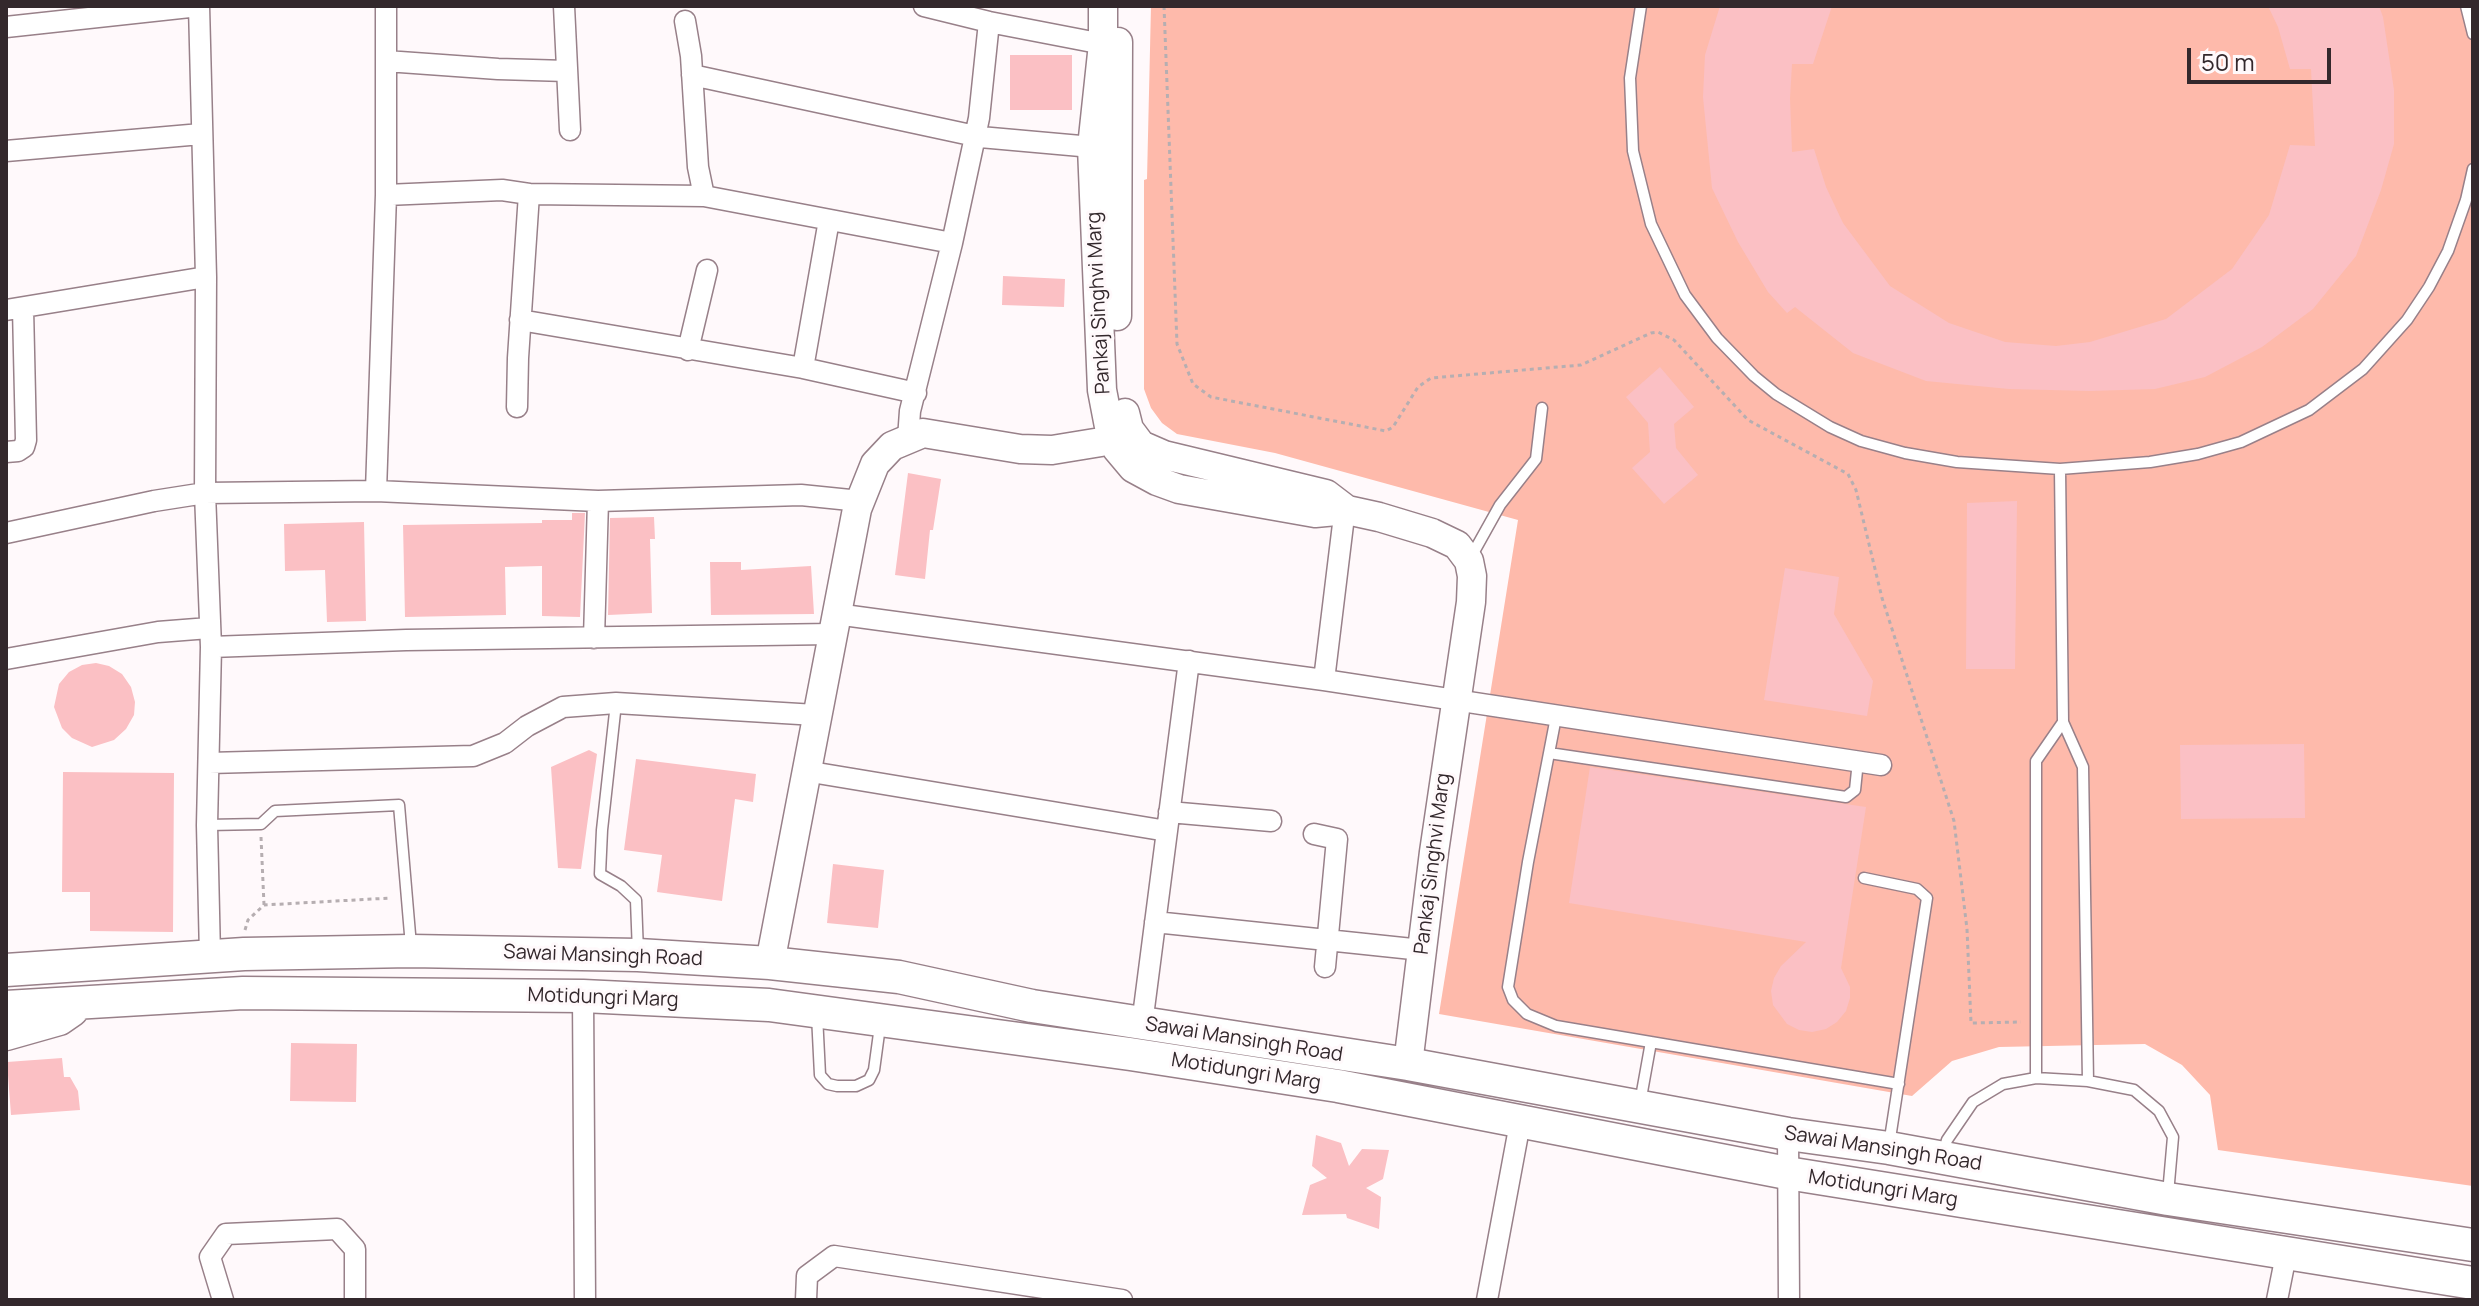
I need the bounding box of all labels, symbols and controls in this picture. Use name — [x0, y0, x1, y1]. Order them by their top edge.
scale bar — [2191, 32, 2335, 82]
text: 50 m — [2201, 45, 2255, 78]
street label: Pankaj Singhvi Marg — [1082, 211, 1116, 395]
street label: Pankaj Singhvi Marg — [1410, 772, 1456, 956]
street label: Sawai Mansingh Road — [503, 941, 703, 971]
street label: Motidungri Marg — [527, 983, 679, 1013]
street label: Sawai Mansingh Road — [1144, 1013, 1344, 1067]
street label: Motidungri Marg — [1169, 1048, 1323, 1096]
street label: Sawai Mansingh Road — [1783, 1122, 1983, 1176]
street label: Motidungri Marg — [1806, 1165, 1960, 1213]

